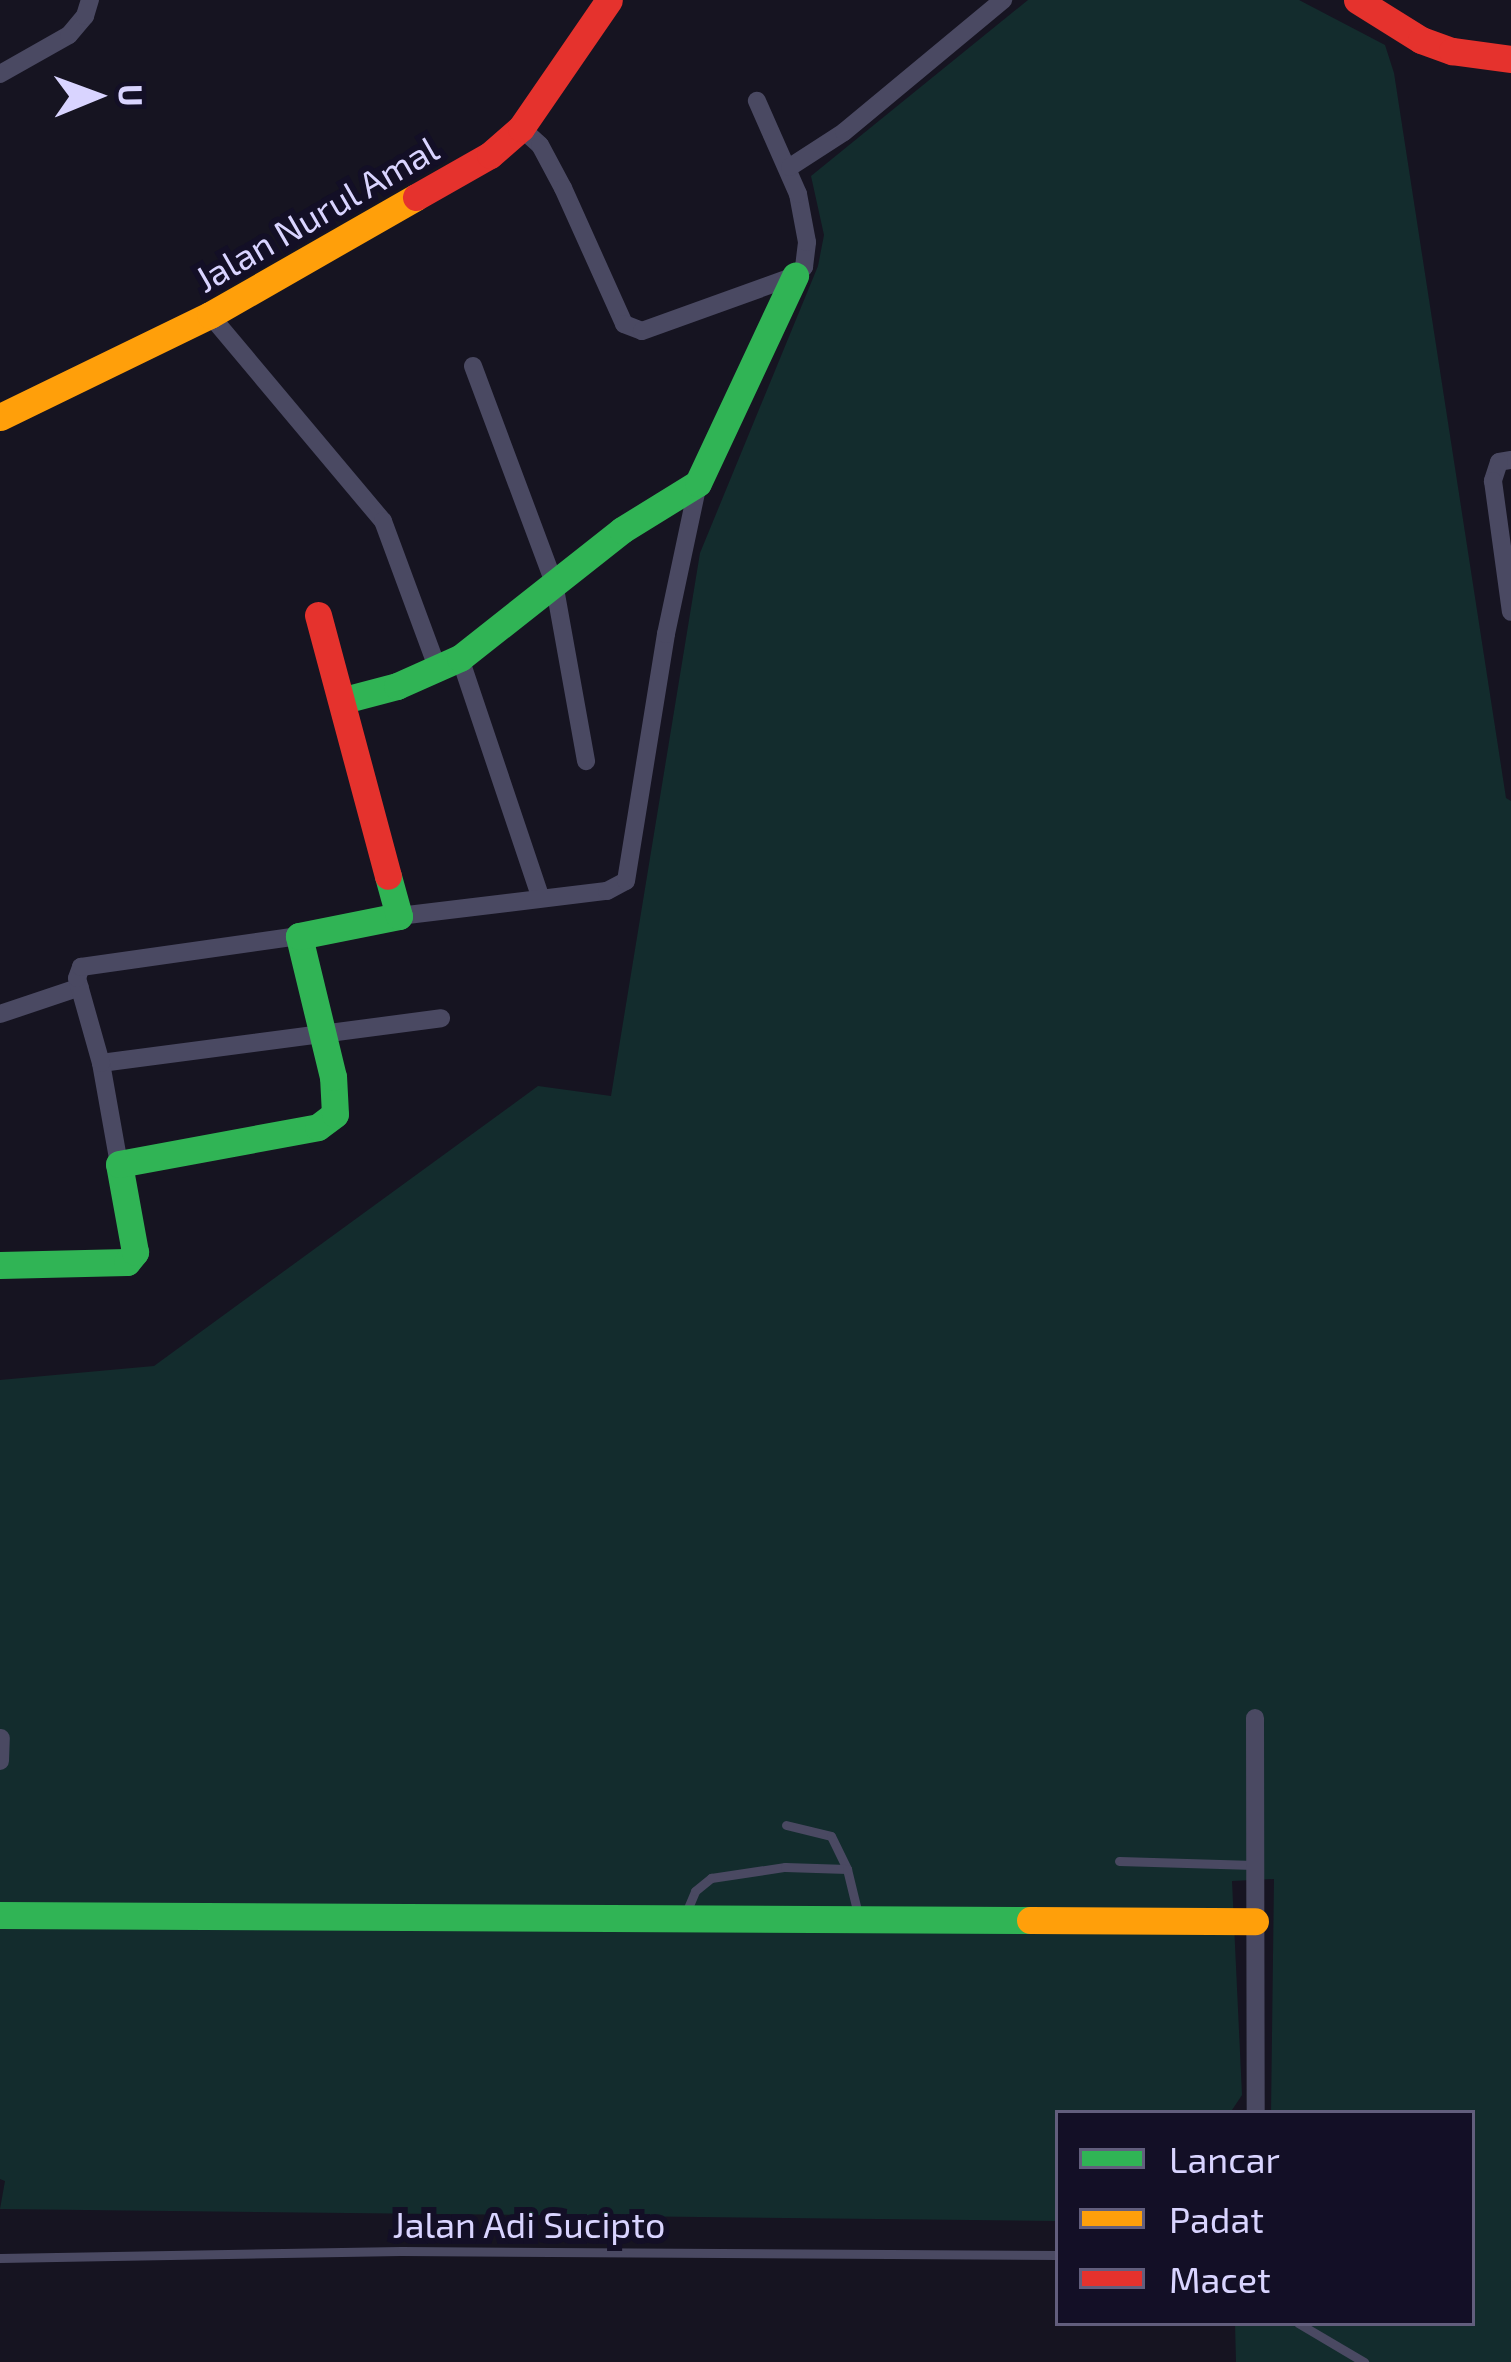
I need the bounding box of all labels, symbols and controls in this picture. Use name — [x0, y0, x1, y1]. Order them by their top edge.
north arrow — [36, 36, 156, 156]
text: U — [112, 84, 152, 107]
street label: Jalan Nurul Amal — [186, 125, 446, 301]
legend — [1055, 2110, 1475, 2326]
text: Lancar — [1169, 2137, 1280, 2180]
text: Padat — [1169, 2197, 1264, 2240]
street label: Jalan Adi Sucipto — [392, 2202, 666, 2246]
text: Macet — [1169, 2257, 1271, 2300]

